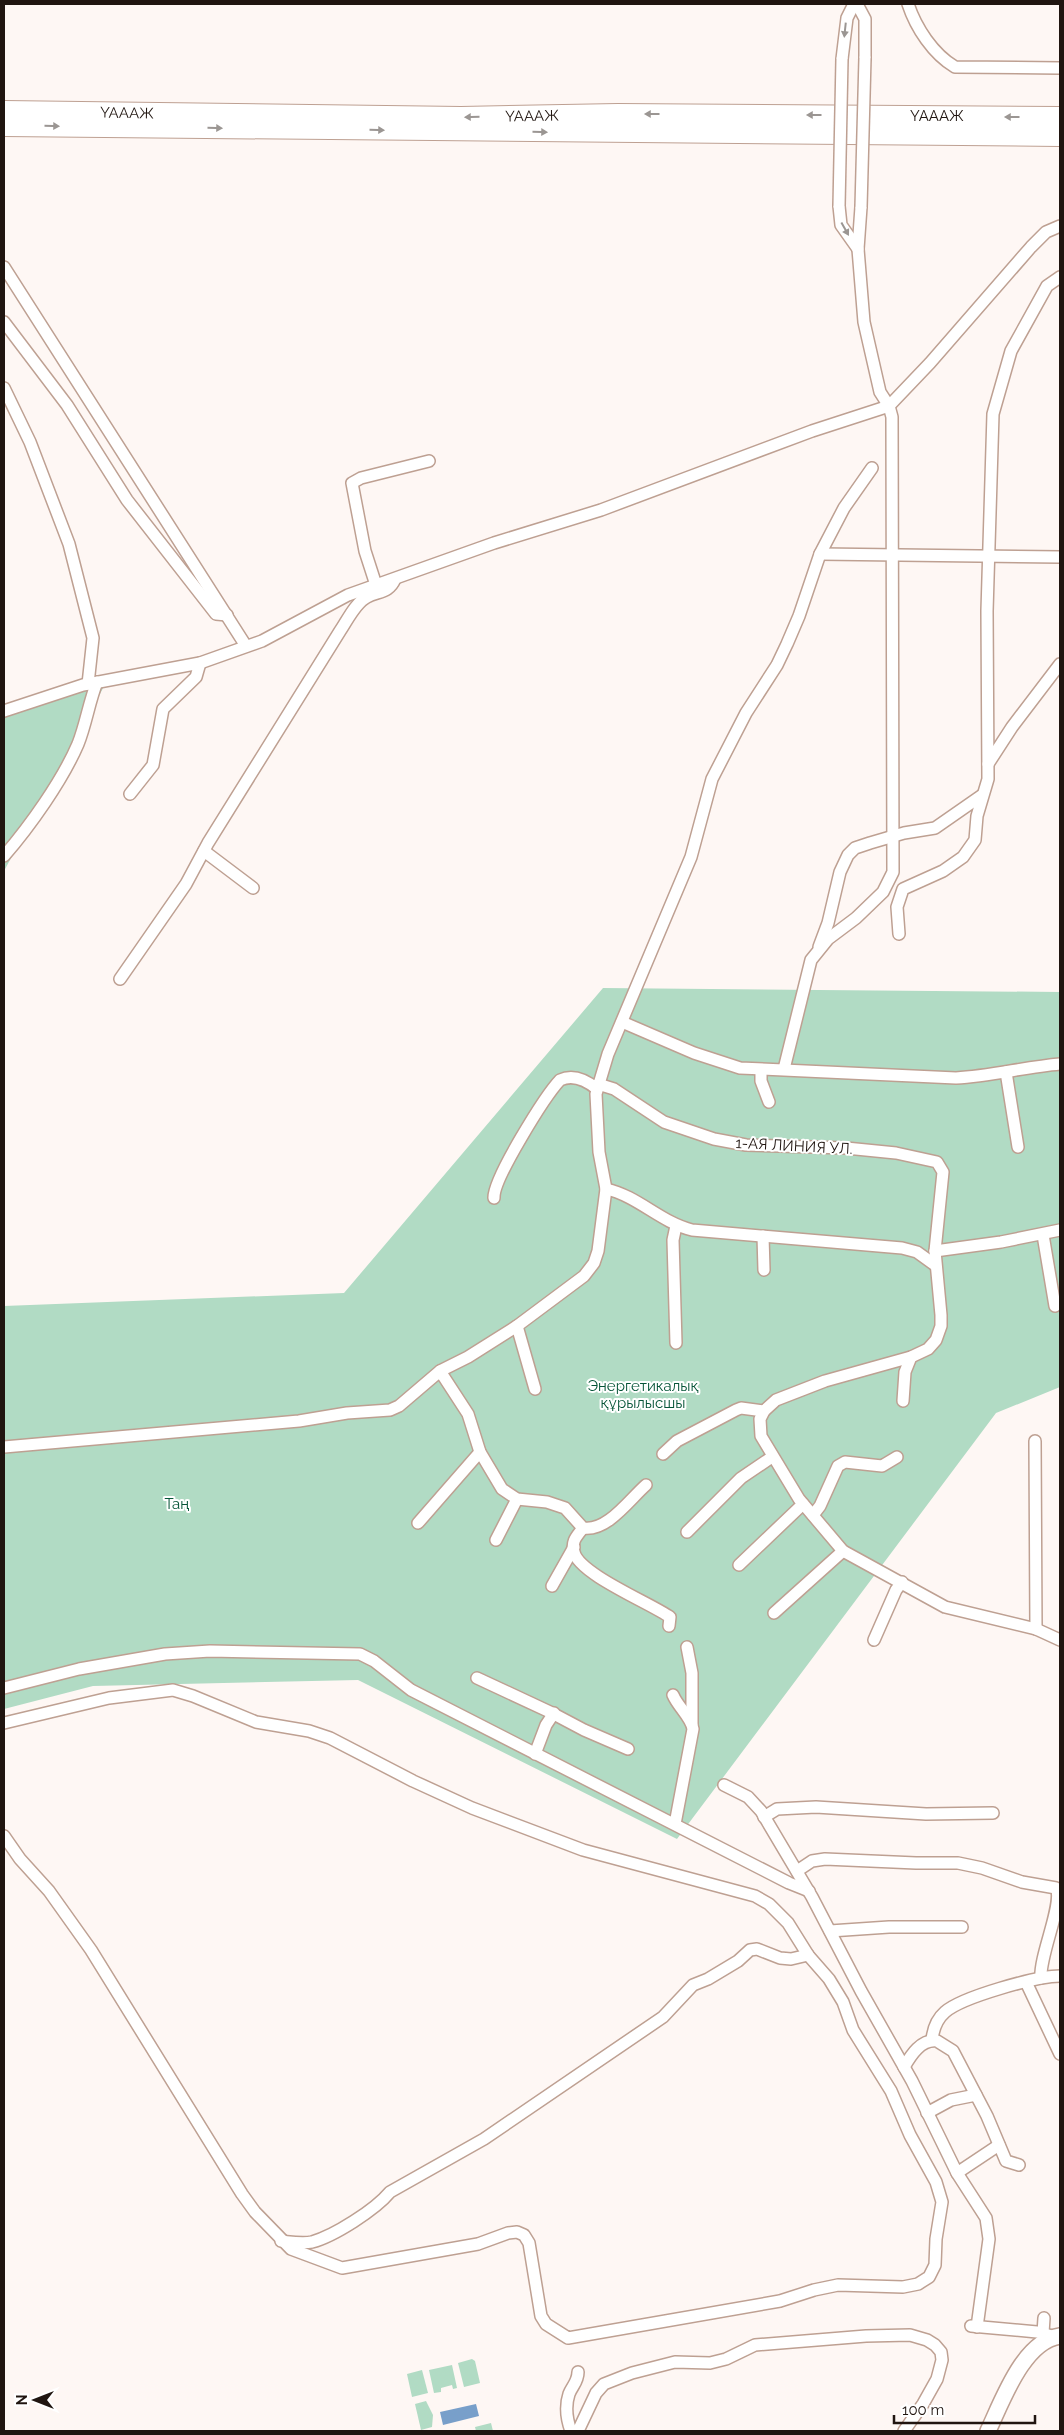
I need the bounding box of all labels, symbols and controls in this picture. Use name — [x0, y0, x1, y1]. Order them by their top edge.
one-way arrow — [841, 23, 849, 39]
street label: ҮАААЖ — [100, 104, 154, 122]
street label: ҮАААЖ — [505, 107, 559, 125]
street label: ҮАААЖ — [910, 107, 964, 125]
one-way arrow — [643, 110, 659, 118]
one-way arrow — [806, 111, 822, 119]
one-way arrow — [463, 113, 479, 121]
one-way arrow — [1003, 113, 1019, 121]
one-way arrow — [45, 122, 61, 130]
one-way arrow — [207, 124, 223, 132]
one-way arrow — [370, 126, 386, 134]
one-way arrow — [532, 128, 548, 136]
one-way arrow — [841, 221, 849, 236]
street label: 1-АЯ ЛИНИЯ УЛ. — [735, 1134, 853, 1158]
park label: Энергетикалық құрылысшы — [587, 1377, 699, 1412]
park label: Таң — [165, 1495, 189, 1513]
north arrow — [10, 2375, 60, 2425]
scale bar — [894, 2392, 1035, 2424]
text: N — [14, 2395, 30, 2405]
text: 100 m — [902, 2401, 944, 2419]

